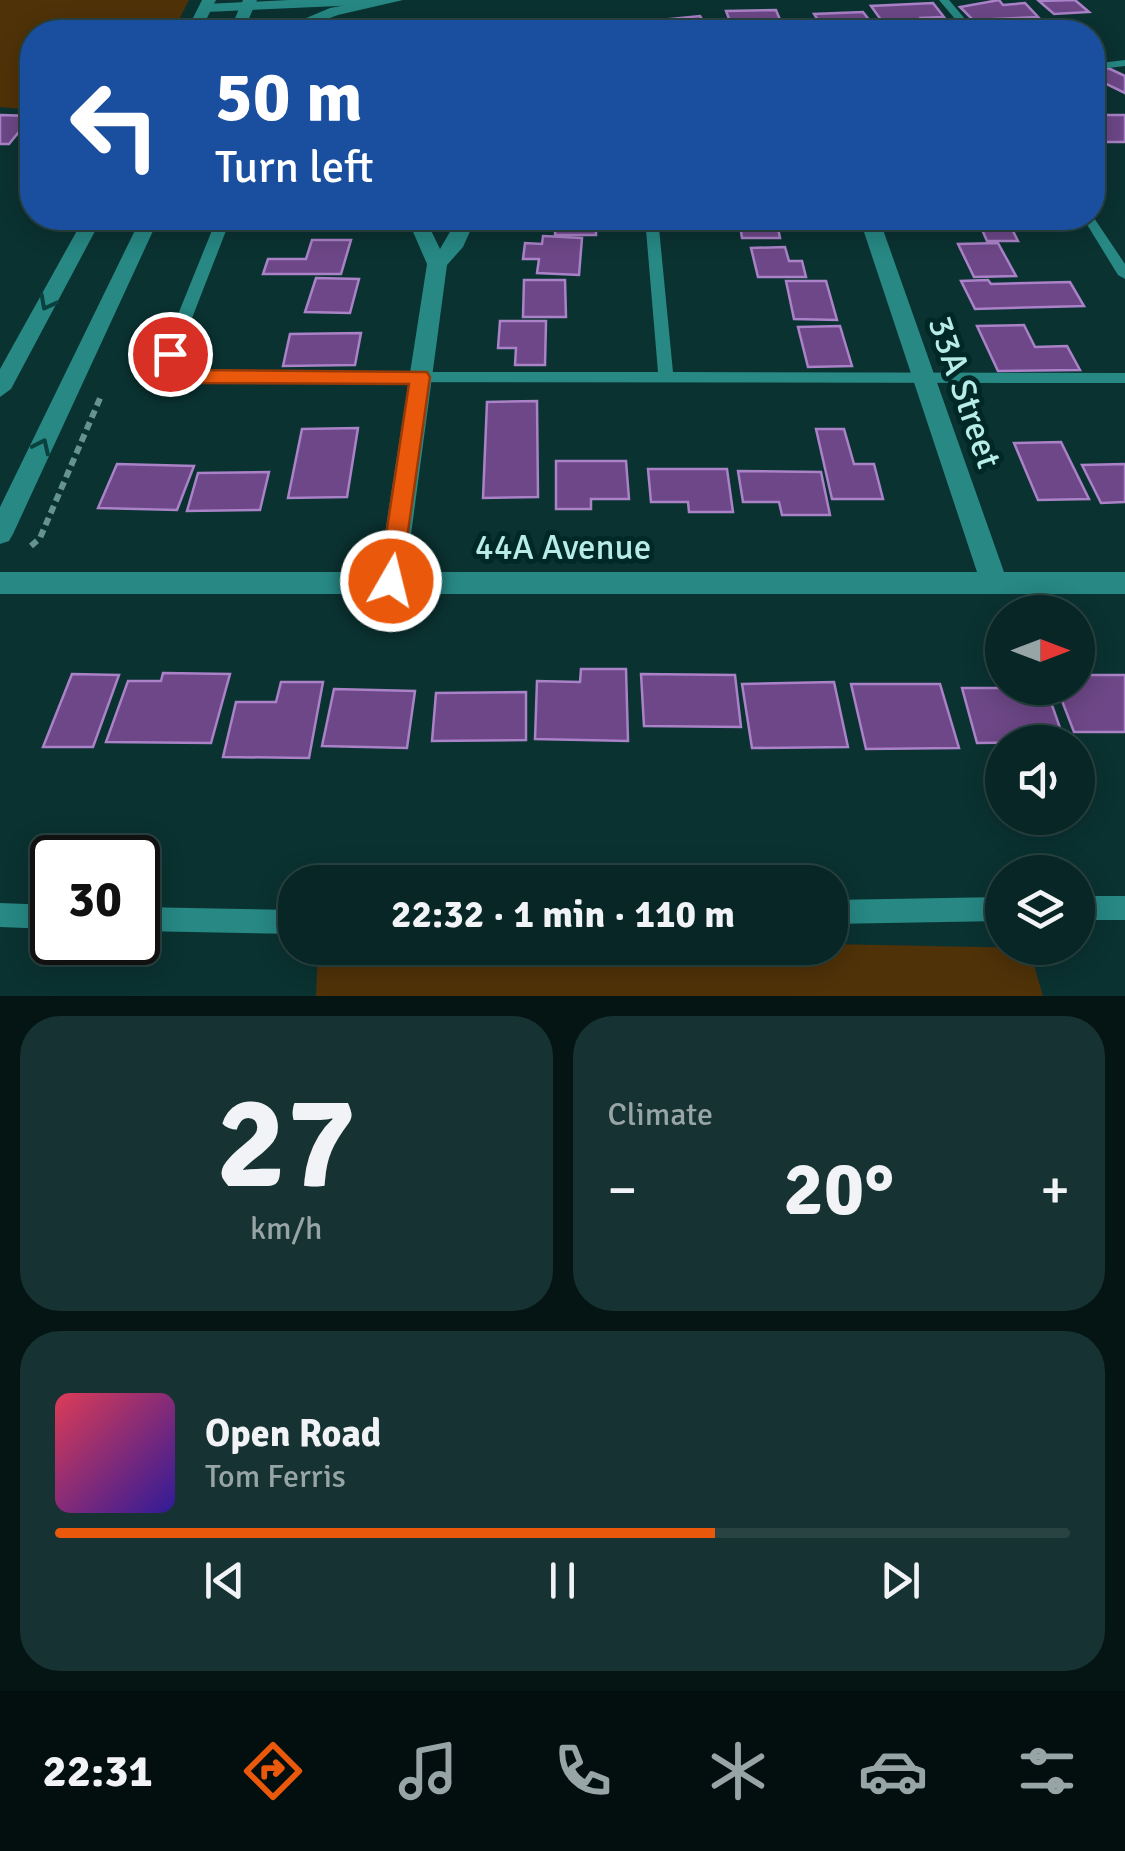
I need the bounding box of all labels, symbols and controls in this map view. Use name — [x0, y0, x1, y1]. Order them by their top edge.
text: 50 m — [215, 54, 363, 140]
icon: left — [50, 60, 180, 190]
text: Turn left — [215, 140, 374, 195]
one-way arrow — [39, 292, 59, 310]
street label: 33A Street — [918, 310, 1011, 474]
pin — [128, 312, 213, 397]
icon: arrive — [143, 327, 198, 382]
one-way arrow — [29, 438, 49, 456]
street label: 44A Avenue — [475, 526, 651, 569]
position arrow — [339, 529, 443, 633]
north arrow — [985, 595, 1095, 705]
map controls — [985, 595, 1095, 965]
button: sound — [985, 725, 1095, 835]
speed limit sign: 30 — [30, 835, 160, 965]
button: layers — [985, 855, 1095, 965]
text: 22:32 · 1 min · 110 m — [391, 891, 735, 938]
text: 27 — [216, 1064, 356, 1224]
text: Climate — [608, 1095, 713, 1134]
text: 20° — [783, 1143, 894, 1236]
text: − — [608, 1156, 637, 1224]
text: + — [1040, 1156, 1070, 1224]
text: km/h — [250, 1209, 322, 1248]
text: Open Road — [205, 1410, 381, 1457]
text: Tom Ferris — [205, 1457, 346, 1496]
icon: previous — [197, 1553, 252, 1608]
icon: pause — [535, 1553, 590, 1608]
icon: next — [873, 1553, 928, 1608]
icon: directions — [238, 1736, 308, 1806]
icon: music — [393, 1736, 463, 1806]
icon: phone — [548, 1736, 618, 1806]
icon: climate — [703, 1736, 773, 1806]
icon: car — [858, 1736, 928, 1806]
icon: filters — [1012, 1736, 1082, 1806]
text: 22:31 — [42, 1744, 153, 1799]

